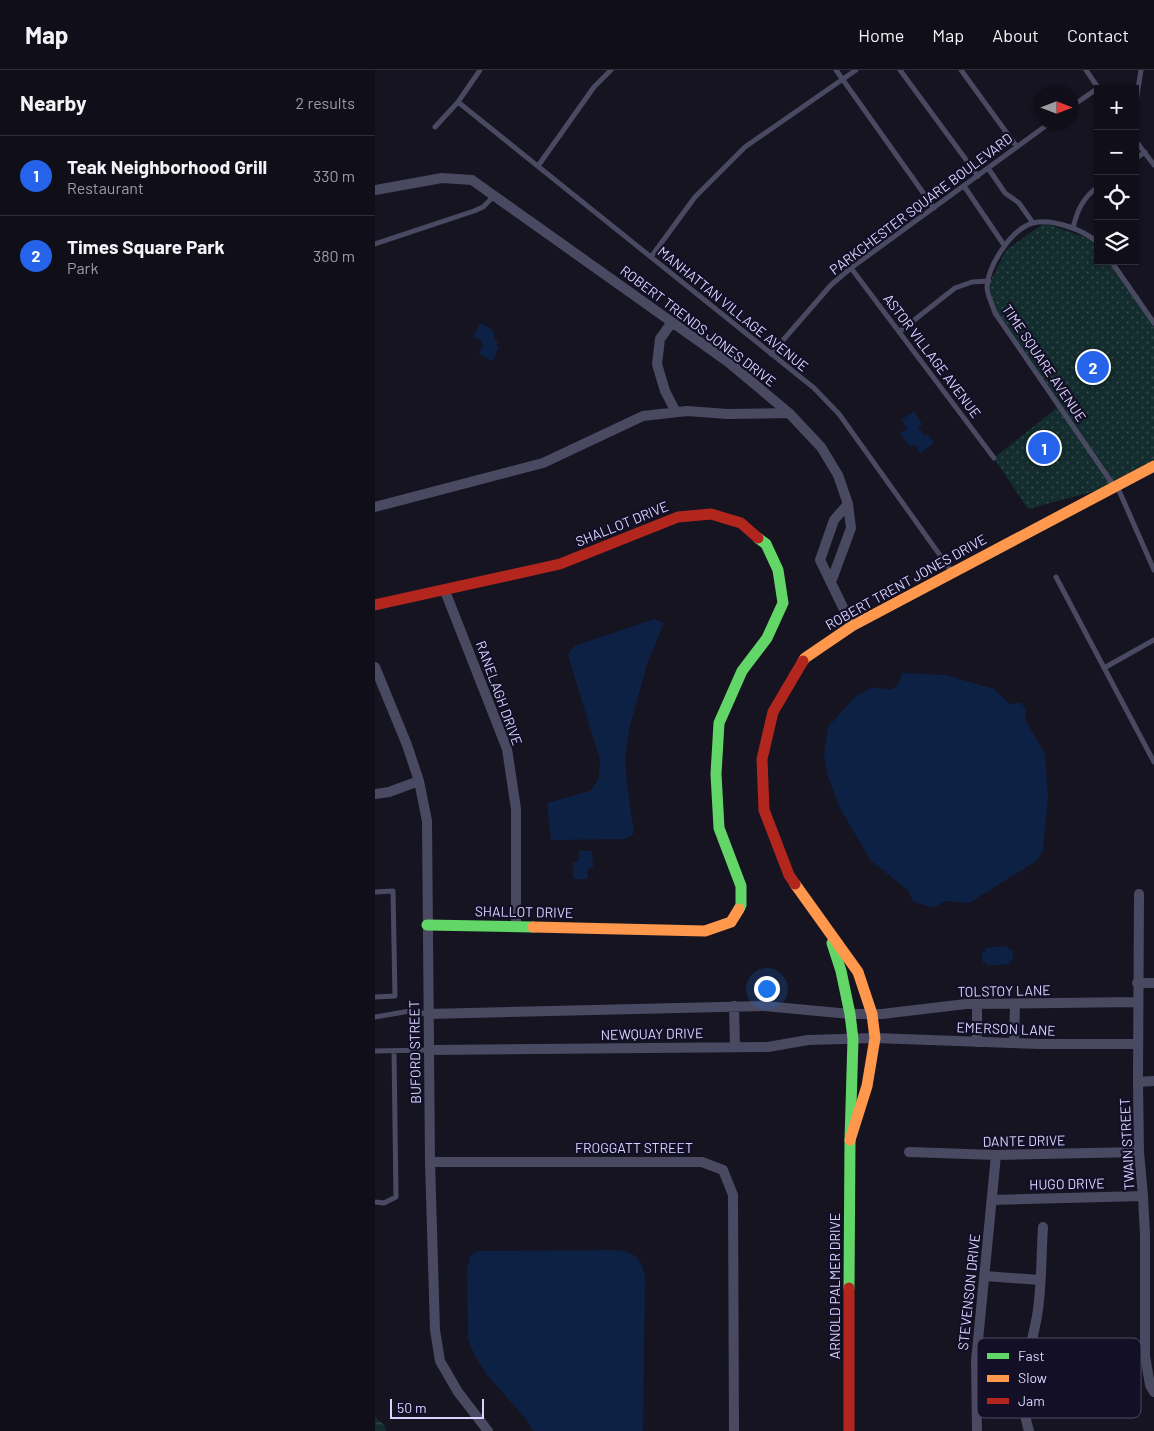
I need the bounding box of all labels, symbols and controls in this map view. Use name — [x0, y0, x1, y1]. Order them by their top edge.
text: Map — [25, 20, 68, 49]
text: Home — [858, 24, 904, 46]
text: Map — [932, 24, 964, 46]
text: About — [992, 24, 1039, 46]
text: Contact — [1067, 24, 1129, 46]
north arrow — [1034, 85, 1079, 130]
map controls — [1094, 85, 1139, 265]
button: + — [1094, 85, 1139, 130]
text: Nearby — [20, 90, 86, 115]
text: 2 results — [296, 93, 355, 112]
street label: PARKCHESTER SQUARE BOULEVARD — [826, 129, 1015, 278]
button: − — [1094, 130, 1139, 175]
text: Teak Neighborhood Grill — [67, 155, 267, 178]
text: 1 — [33, 166, 39, 185]
text: 330 m — [313, 166, 355, 185]
button: locate — [1094, 175, 1139, 220]
text: Restaurant — [67, 178, 144, 197]
button: layers — [1094, 220, 1139, 265]
text: Times Square Park — [67, 235, 225, 258]
street label: MANHATTAN VILLAGE AVENUE — [655, 243, 812, 375]
text: 2 — [32, 246, 40, 265]
text: 380 m — [313, 246, 355, 265]
text: Park — [67, 258, 98, 277]
street label: ROBERT TRENDS JONES DRIVE — [617, 262, 779, 390]
street label: ASTOR VILLAGE AVENUE — [880, 290, 985, 421]
street label: TIME SQUARE AVENUE — [999, 301, 1090, 425]
pin: 2 — [1077, 348, 1109, 386]
pin: 1 — [1028, 429, 1060, 467]
street label: SHALLOT DRIVE — [573, 497, 671, 550]
street label: ROBERT TRENT JONES DRIVE — [822, 530, 989, 633]
street label: RANELAGH DRIVE — [473, 638, 526, 747]
street label: SHALLOT DRIVE — [475, 902, 573, 921]
your location — [754, 976, 780, 1002]
street label: TOLSTOY LANE — [957, 981, 1051, 1000]
street label: BUFORD STREET — [405, 1000, 424, 1104]
street label: EMERSON LANE — [956, 1018, 1056, 1039]
street label: NEWQUAY DRIVE — [601, 1024, 703, 1043]
street label: TWAIN STREET — [1116, 1097, 1137, 1191]
street label: DANTE DRIVE — [982, 1131, 1066, 1150]
street label: FROGGATT STREET — [575, 1139, 693, 1156]
street label: HUGO DRIVE — [1029, 1174, 1105, 1193]
street label: ARNOLD PALMER DRIVE — [826, 1213, 843, 1359]
street label: STEVENSON DRIVE — [954, 1233, 983, 1351]
legend — [977, 1338, 1141, 1418]
text: Fast — [1018, 1347, 1044, 1364]
text: Slow — [1018, 1369, 1047, 1386]
text: Jam — [1018, 1392, 1045, 1409]
scale bar — [390, 1396, 484, 1419]
text: 50 m — [397, 1399, 426, 1416]

